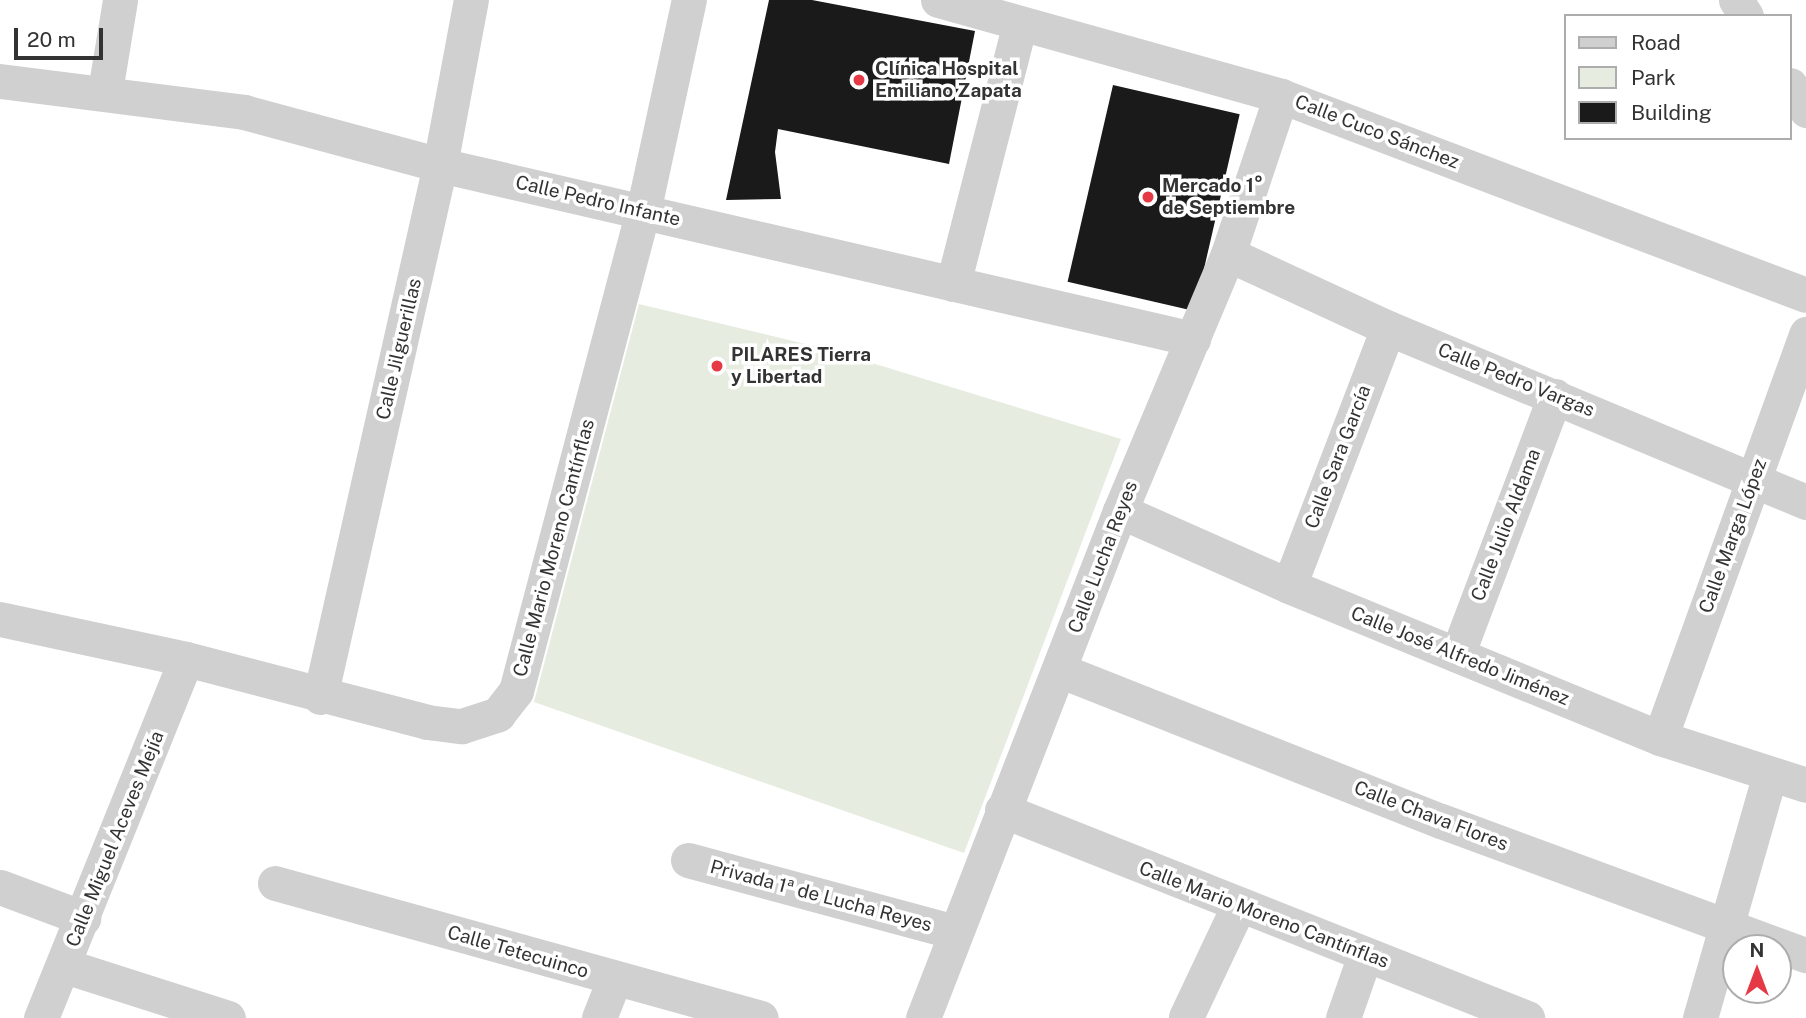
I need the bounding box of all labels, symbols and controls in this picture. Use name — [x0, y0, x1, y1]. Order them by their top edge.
scale bar — [18, 14, 107, 58]
legend — [1564, 14, 1792, 140]
text: 20 m — [27, 27, 76, 52]
text: Road — [1631, 30, 1681, 55]
place label: Clínica Hospital Emiliano Zapata — [875, 58, 1022, 102]
text: Park — [1631, 65, 1676, 90]
marker: Clínica Hospital Emiliano Zapata — [849, 70, 869, 90]
street label: Calle Cuco Sánchez — [1292, 90, 1462, 174]
text: Building — [1631, 100, 1712, 125]
street label: Calle Pedro Infante — [513, 171, 683, 231]
place label: Mercado 1° de Septiembre — [1162, 175, 1295, 219]
marker: Mercado 1° de Septiembre — [1140, 189, 1156, 205]
street label: Calle Jilguerillas — [372, 276, 426, 422]
street label: Calle Pedro Vargas — [1434, 338, 1598, 422]
place label: PILARES Tierra y Libertad — [731, 344, 871, 388]
marker: PILARES Tierra y Libertad — [709, 358, 725, 374]
street label: Calle Sara García — [1300, 382, 1376, 532]
street label: Calle Mario Moreno Cantínflas — [509, 417, 599, 679]
street label: Calle Julio Aldama — [1466, 446, 1546, 604]
street label: Calle Marga López — [1694, 456, 1772, 616]
street label: Calle Lucha Reyes — [1063, 478, 1143, 636]
street label: Calle José Alfredo Jiménez — [1347, 602, 1573, 710]
street label: Calle Miguel Aceves Mejía — [61, 728, 169, 950]
street label: Calle Chava Flores — [1351, 776, 1511, 856]
street label: Privada 1ª de Lucha Reyes — [707, 855, 935, 937]
street label: Calle Mario Moreno Cantínflas — [1136, 857, 1392, 973]
street label: Calle Tetecuinco — [445, 921, 591, 983]
north arrow — [1722, 934, 1792, 1004]
text: N — [1750, 939, 1764, 961]

